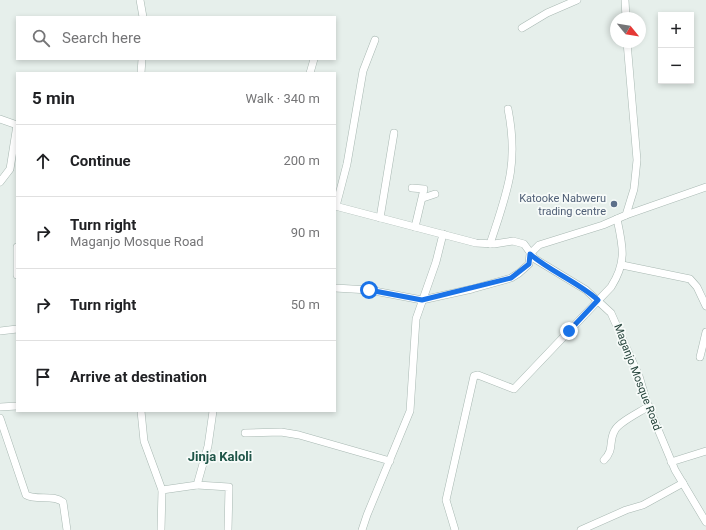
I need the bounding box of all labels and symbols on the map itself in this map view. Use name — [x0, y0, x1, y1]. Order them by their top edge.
north arrow — [610, 12, 646, 48]
place label: Katooke Nabweru trading centre — [519, 192, 606, 218]
marker: Katooke Nabweru trading centre — [609, 199, 619, 209]
route start — [360, 281, 378, 299]
route end — [560, 322, 578, 340]
street label: Maganjo Mosque Road — [611, 322, 664, 432]
district label: Jinja Kaloli — [188, 449, 252, 464]

